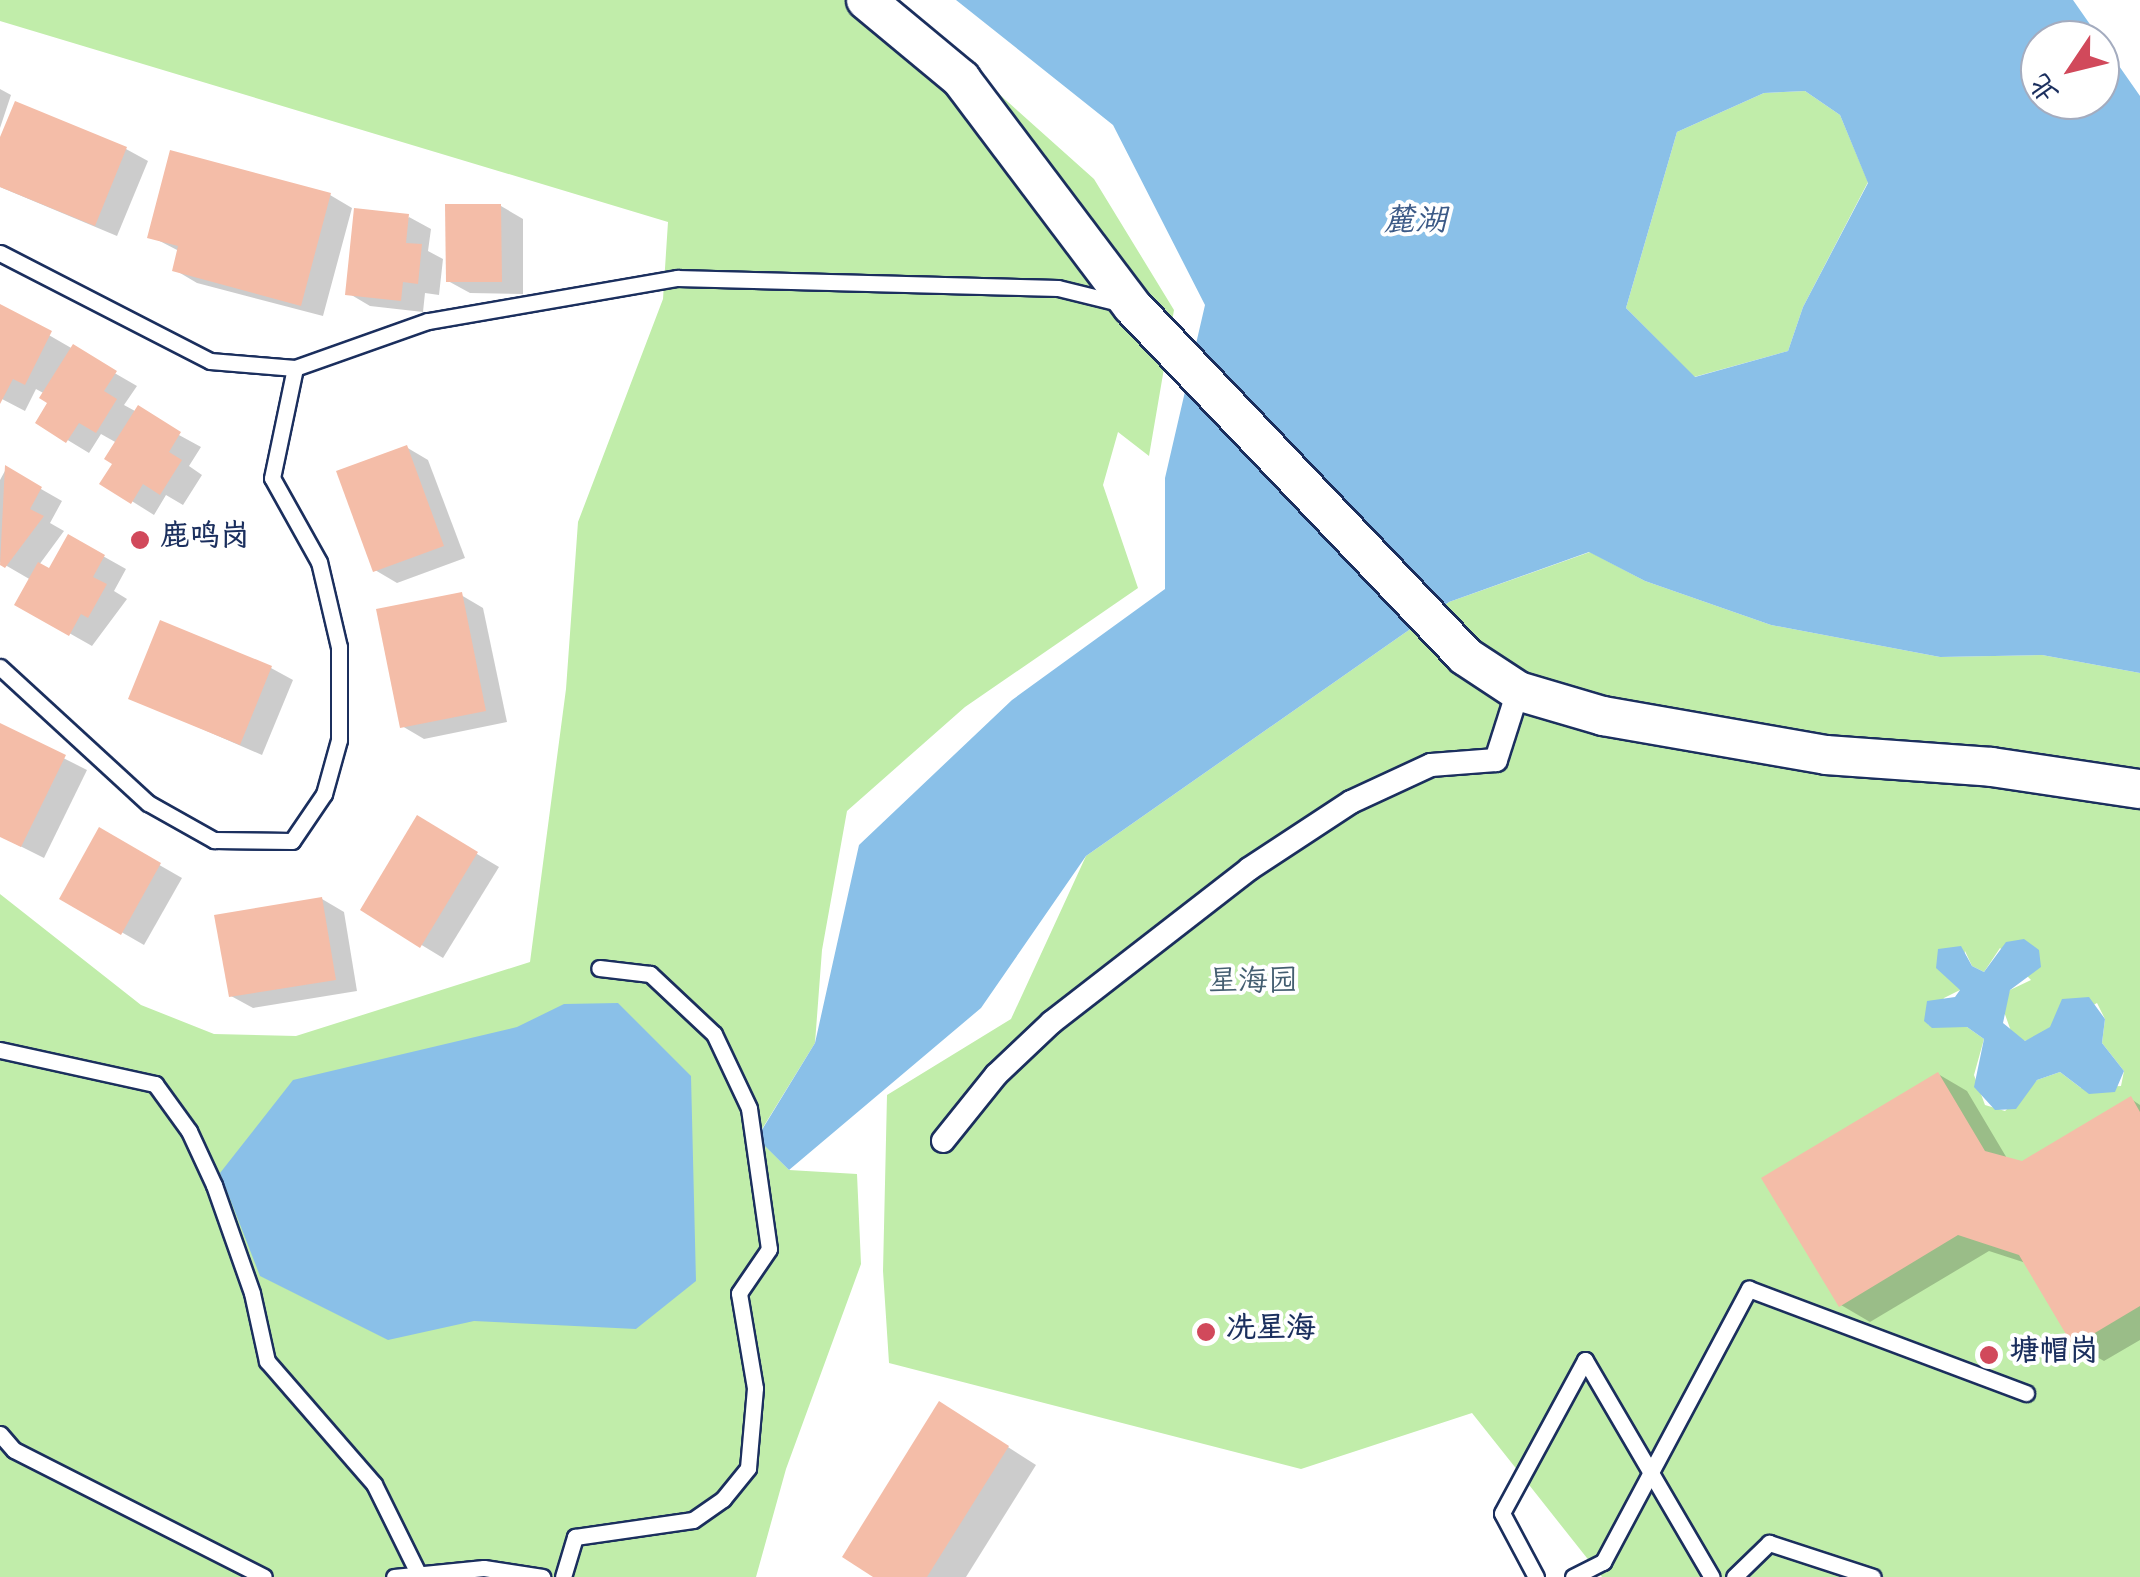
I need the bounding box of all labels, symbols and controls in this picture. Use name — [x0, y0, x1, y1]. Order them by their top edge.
north arrow — [2020, 20, 2120, 120]
text: 北 — [2023, 63, 2071, 109]
water label: 麓湖 — [1383, 205, 1447, 243]
place label: 鹿鸣岗 — [160, 522, 250, 558]
marker: 鹿鸣岗 — [129, 529, 151, 551]
park label: 星海园 — [1208, 967, 1298, 1003]
place label: 冼星海 — [1226, 1314, 1316, 1350]
marker: 冼星海 — [1195, 1321, 1217, 1343]
place label: 塘帽岗 — [2009, 1337, 2099, 1373]
marker: 塘帽岗 — [1978, 1344, 2000, 1366]

